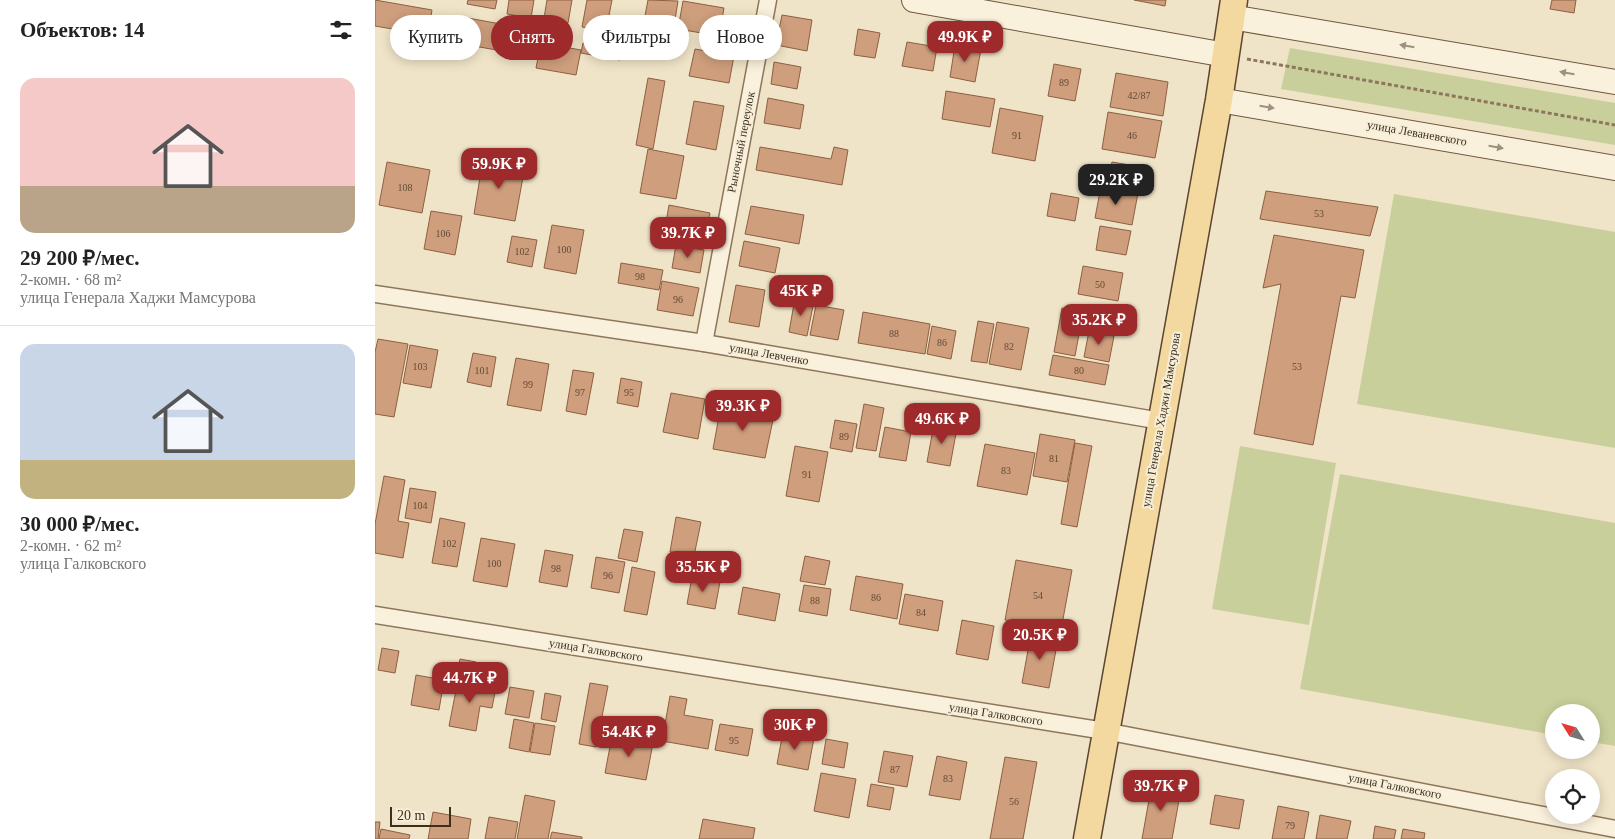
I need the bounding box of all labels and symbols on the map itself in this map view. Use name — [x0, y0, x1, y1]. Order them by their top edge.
pin: 49.9K ₽ — [919, 20, 1011, 63]
one-way arrow — [1398, 42, 1414, 50]
one-way arrow — [1559, 69, 1575, 77]
house number: 89 — [1059, 77, 1069, 88]
street label: Рыночный переулок — [724, 90, 758, 194]
house number: 42/87 — [1128, 90, 1150, 101]
one-way arrow — [1259, 103, 1275, 111]
street label: улица Леваневского — [1366, 117, 1468, 149]
house number: 91 — [1012, 130, 1022, 141]
house number: 46 — [1127, 130, 1137, 141]
one-way arrow — [1489, 143, 1505, 151]
pin: 59.9K ₽ — [453, 148, 545, 190]
pin: 29.2K ₽ — [1070, 164, 1162, 206]
house number: 108 — [398, 182, 413, 193]
house number: 53 — [1314, 208, 1324, 219]
pin: 39.7K ₽ — [642, 216, 734, 259]
house number: 106 — [436, 228, 451, 239]
house number: 100 — [557, 244, 572, 255]
house number: 102 — [515, 246, 530, 257]
house number: 98 — [635, 271, 645, 282]
pin: 45K ₽ — [766, 274, 836, 317]
house number: 50 — [1095, 279, 1105, 290]
house number: 96 — [673, 294, 683, 305]
pin: 35.2K ₽ — [1053, 304, 1145, 346]
house number: 88 — [889, 328, 899, 339]
street label: улица Генерала Хаджи Мамсурова — [1139, 331, 1183, 508]
house number: 86 — [937, 337, 947, 348]
street label: улица Левченко — [728, 340, 810, 368]
house number: 82 — [1004, 341, 1014, 352]
house number: 103 — [413, 361, 428, 372]
house number: 53 — [1292, 361, 1302, 372]
house number: 101 — [475, 365, 490, 376]
house number: 80 — [1074, 365, 1084, 376]
house number: 99 — [523, 379, 533, 390]
house number: 97 — [575, 387, 585, 398]
house number: 95 — [624, 387, 634, 398]
pin: 39.3K ₽ — [697, 390, 789, 432]
pin: 49.6K ₽ — [896, 402, 988, 445]
house number: 89 — [839, 431, 849, 442]
house number: 81 — [1049, 453, 1059, 464]
house number: 83 — [1001, 465, 1011, 476]
house number: 91 — [802, 469, 812, 480]
house number: 104 — [413, 500, 428, 511]
house number: 102 — [442, 538, 457, 549]
pin: 35.5K ₽ — [657, 550, 749, 593]
house number: 100 — [487, 558, 502, 569]
house number: 98 — [551, 563, 561, 574]
house number: 96 — [603, 570, 613, 581]
house number: 54 — [1033, 590, 1043, 601]
house number: 86 — [871, 592, 881, 603]
house number: 88 — [810, 595, 820, 606]
house number: 84 — [916, 607, 926, 618]
pin: 20.5K ₽ — [994, 618, 1086, 661]
street label: улица Галковского — [548, 636, 644, 664]
pin: 44.7K ₽ — [424, 662, 516, 704]
street label: улица Галковского — [948, 700, 1044, 728]
north arrow — [1545, 704, 1600, 759]
pin: 30K ₽ — [760, 708, 830, 751]
pin: 54.4K ₽ — [583, 716, 675, 758]
house number: 95 — [729, 735, 739, 746]
house number: 87 — [890, 764, 900, 775]
pin: 39.7K ₽ — [1115, 770, 1207, 812]
street label: улица Галковского — [1347, 770, 1443, 802]
house number: 83 — [943, 773, 953, 784]
house number: 56 — [1009, 796, 1019, 807]
scale bar — [390, 804, 451, 827]
house number: 79 — [1285, 820, 1295, 831]

